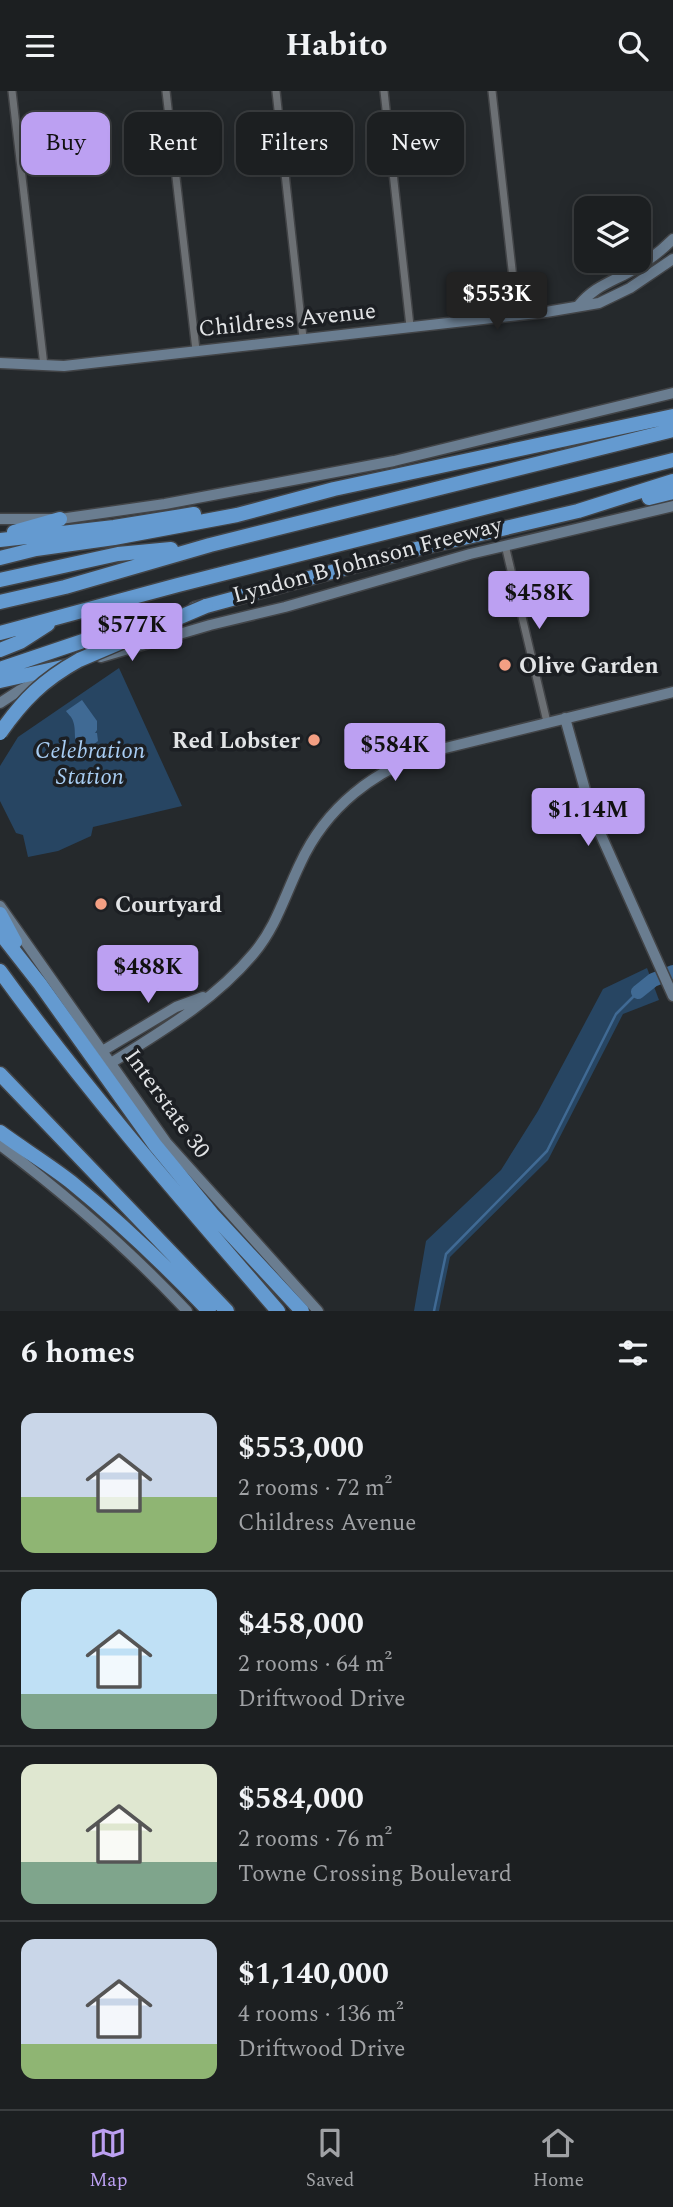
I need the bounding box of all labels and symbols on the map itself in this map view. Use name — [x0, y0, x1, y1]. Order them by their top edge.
pin: $553K — [448, 273, 546, 332]
street label: Childress Avenue — [197, 294, 378, 347]
street label: Lyndon B Johnson Freeway — [229, 507, 507, 613]
pin: $458K — [490, 571, 588, 631]
pin: $577K — [83, 603, 181, 663]
place label: Olive Garden — [519, 649, 659, 684]
marker: Olive Garden — [497, 657, 513, 673]
pin: $584K — [346, 723, 444, 783]
place label: Red Lobster — [172, 724, 300, 759]
marker: Red Lobster — [306, 732, 322, 748]
park label: Celebration Station — [35, 734, 145, 795]
pin: $1.14M — [531, 789, 645, 848]
place label: Courtyard — [115, 888, 222, 923]
marker: Courtyard — [93, 896, 109, 912]
pin: $488K — [99, 946, 197, 1005]
street label: Interstate 30 — [115, 1042, 219, 1166]

